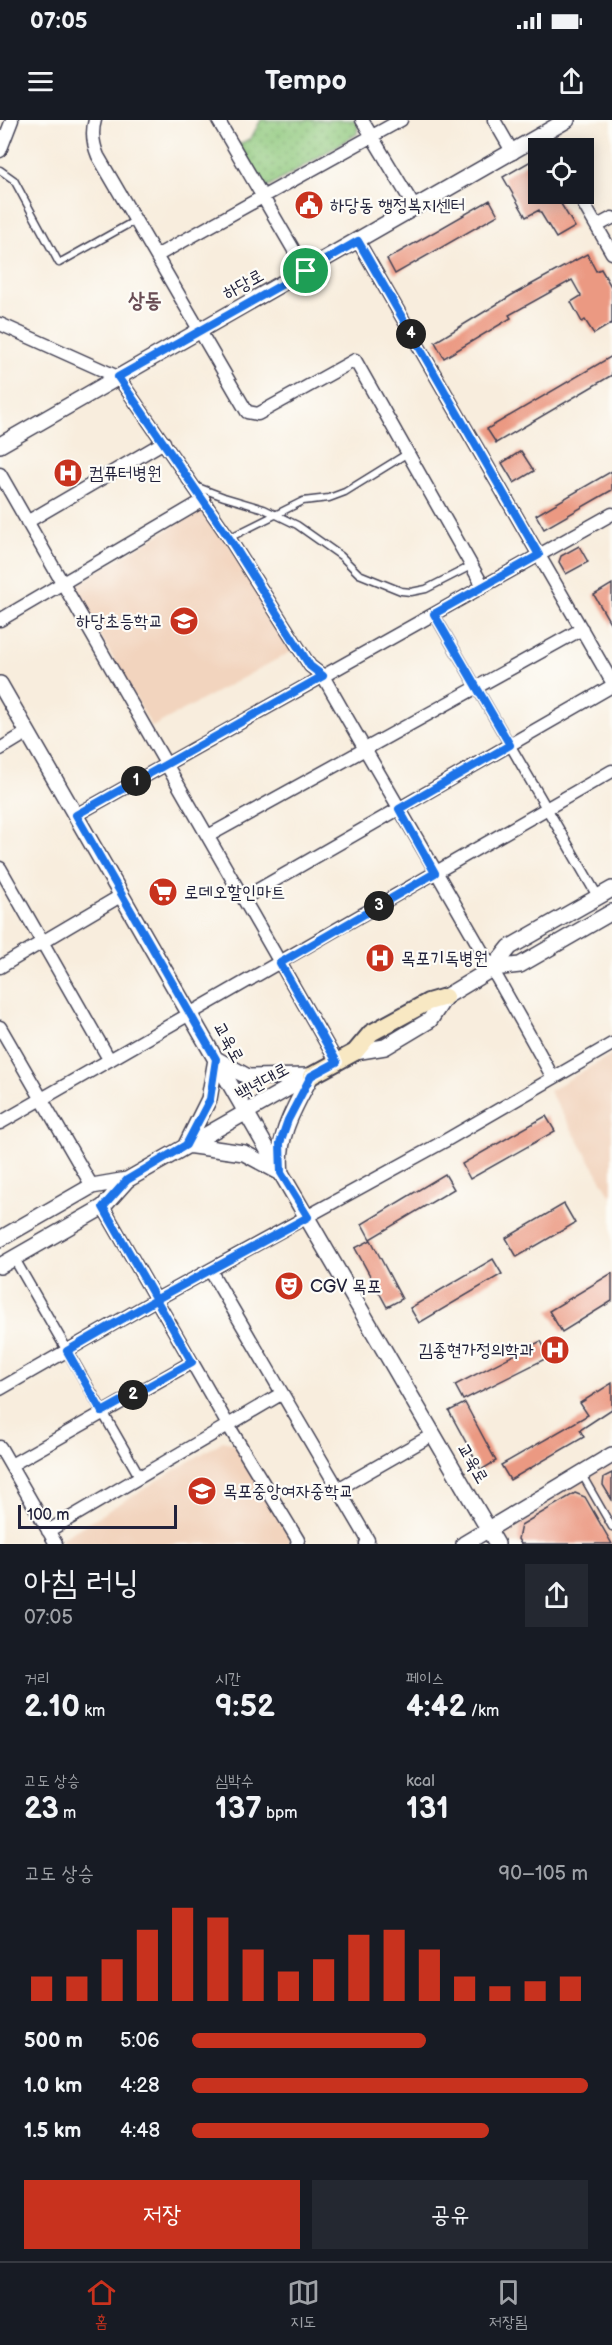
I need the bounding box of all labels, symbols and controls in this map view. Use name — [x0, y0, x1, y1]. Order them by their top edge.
text: 07:05 — [30, 8, 88, 35]
icon: menu — [24, 65, 57, 98]
text: Tempo — [265, 65, 347, 97]
icon: share — [555, 65, 588, 98]
map controls — [528, 138, 594, 204]
button: locate — [528, 138, 594, 204]
public building icon: 하당동 행정복지센터 — [293, 189, 325, 221]
place label: 하당동 행정복지센터 — [330, 195, 465, 216]
pin — [280, 245, 331, 296]
icon: arrive — [289, 254, 322, 287]
street label: 하당로 — [219, 265, 267, 304]
district label: 상동 — [128, 288, 162, 313]
pin: 4 — [396, 319, 426, 349]
text: 4 — [406, 324, 416, 343]
hospital icon: 컴퓨터병원 — [52, 457, 84, 489]
place label: 컴퓨터병원 — [89, 463, 161, 484]
school or university icon: 하당초등학교 — [168, 605, 200, 637]
place label: 하당초등학교 — [76, 611, 163, 632]
pin: 1 — [121, 766, 151, 796]
text: 1 — [133, 771, 139, 790]
supermarket icon: 로데오할인마트 — [147, 876, 179, 908]
place label: 로데오할인마트 — [184, 882, 285, 903]
pin: 3 — [364, 891, 394, 921]
text: 3 — [374, 896, 384, 915]
hospital icon: 목포기독병원 — [364, 942, 396, 974]
place label: 목포기독병원 — [401, 948, 488, 969]
street label: 교육로 — [209, 1018, 248, 1066]
street label: 백년대로 — [232, 1058, 293, 1105]
theatre icon: CGV 목포 — [273, 1270, 305, 1302]
place label: CGV 목포 — [310, 1276, 381, 1297]
hospital icon: 김종현가정의학과 — [539, 1334, 571, 1366]
place label: 김종현가정의학과 — [418, 1340, 534, 1361]
pin: 2 — [118, 1380, 148, 1410]
text: 2 — [128, 1385, 138, 1404]
street label: 교육로 — [453, 1439, 493, 1487]
school or university icon: 목포중앙여자중학교 — [186, 1475, 218, 1507]
place label: 목포중앙여자중학교 — [223, 1481, 353, 1502]
scale bar — [18, 1502, 177, 1530]
text: 100 m — [27, 1506, 70, 1525]
text: 아침 러닝 — [24, 1563, 139, 1603]
button: share — [525, 1564, 588, 1627]
text: 07:05 — [24, 1606, 73, 1630]
text: 거리 — [24, 1670, 50, 1689]
text: 시간 — [215, 1670, 241, 1689]
text: 페이스 — [406, 1670, 445, 1689]
text: 2.10 — [24, 1689, 80, 1725]
text: 9:52 — [215, 1689, 275, 1725]
text: 4:42 — [406, 1689, 467, 1725]
text: km — [80, 1702, 105, 1721]
text: /km — [467, 1702, 499, 1721]
text: 고도 상승 — [24, 1772, 80, 1791]
text: 심박수 — [215, 1772, 254, 1791]
text: kcal — [406, 1772, 435, 1791]
text: 23 — [24, 1791, 59, 1827]
text: 137 — [215, 1791, 262, 1827]
text: 131 — [406, 1791, 449, 1827]
text: m — [59, 1804, 76, 1823]
text: bpm — [262, 1804, 298, 1823]
text: 고도 상승 — [24, 1862, 94, 1886]
text: 90–105 m — [499, 1862, 588, 1886]
text: 500 m — [24, 2029, 83, 2053]
text: 5:06 — [120, 2029, 159, 2053]
text: 1.0 km — [24, 2074, 82, 2098]
text: 4:28 — [120, 2074, 160, 2098]
text: 1.5 km — [24, 2119, 81, 2143]
text: 4:48 — [120, 2119, 160, 2143]
button: 저장 — [24, 2180, 300, 2249]
button: 공유 — [312, 2180, 588, 2249]
tab: 홈 — [85, 2276, 118, 2332]
tab: 지도 — [287, 2276, 320, 2332]
tab: 저장됨 — [489, 2276, 527, 2332]

